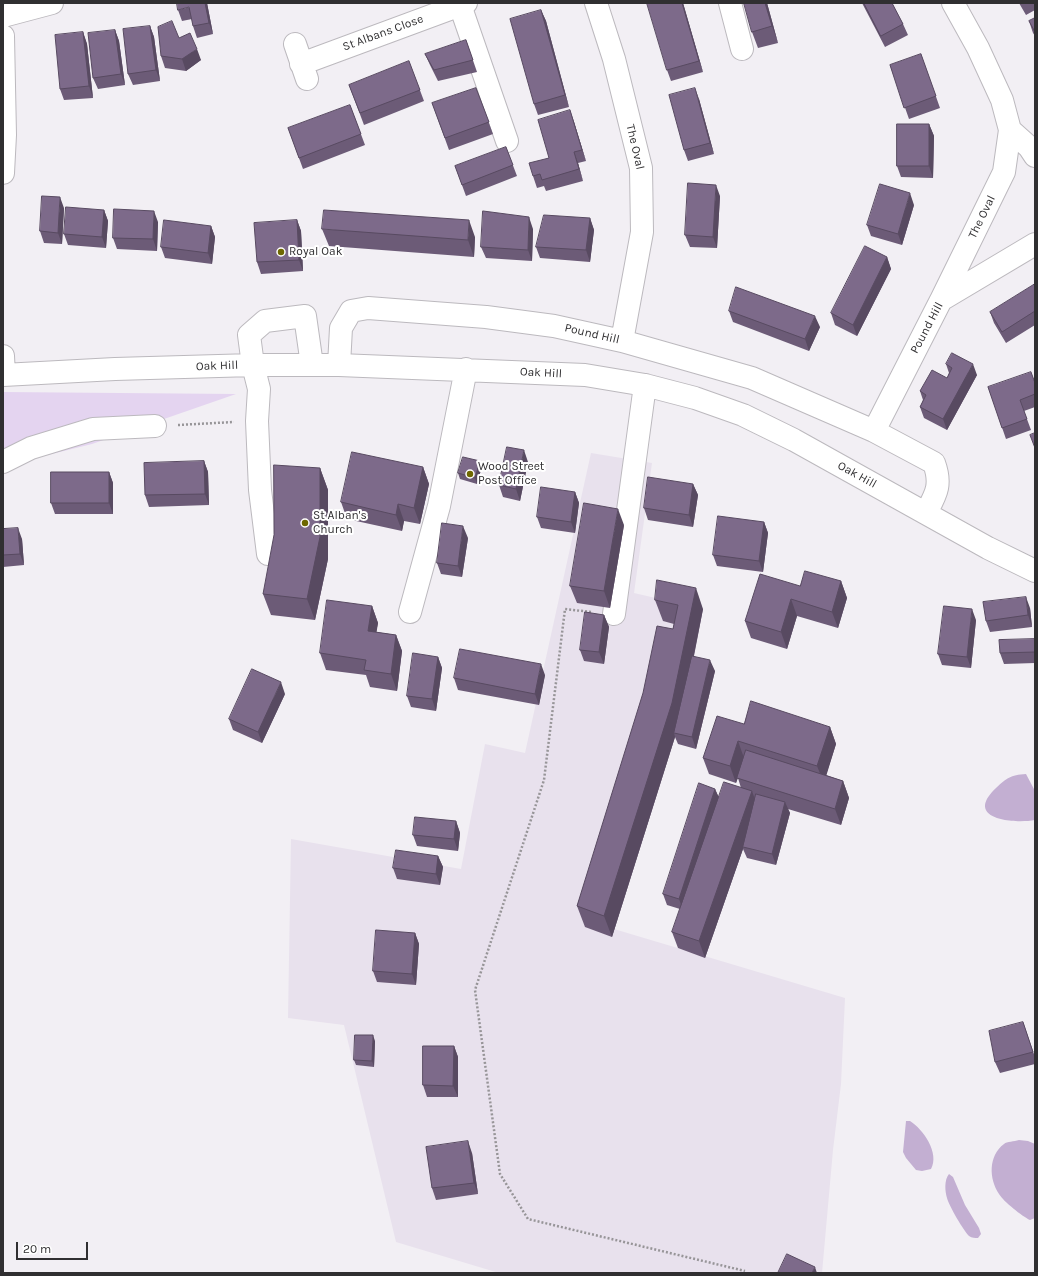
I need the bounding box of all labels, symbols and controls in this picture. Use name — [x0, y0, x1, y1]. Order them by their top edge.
street label: St Albans Close — [341, 12, 425, 54]
street label: The Oval — [623, 123, 647, 171]
street label: The Oval — [965, 193, 999, 241]
place label: Royal Oak — [289, 245, 342, 259]
marker: Royal Oak — [276, 247, 286, 257]
street label: Pound Hill — [908, 300, 946, 356]
street label: Pound Hill — [563, 321, 621, 347]
street label: Oak Hill — [196, 358, 238, 374]
street label: Oak Hill — [520, 365, 562, 381]
street label: Oak Hill — [835, 458, 879, 492]
place label: Wood Street Post Office — [478, 460, 544, 488]
marker: Wood Street Post Office — [465, 469, 475, 479]
place label: St Alban's Church — [313, 509, 367, 537]
marker: St Alban's Church — [300, 518, 310, 528]
scale bar — [18, 1234, 90, 1260]
text: 20 m — [23, 1242, 51, 1256]

